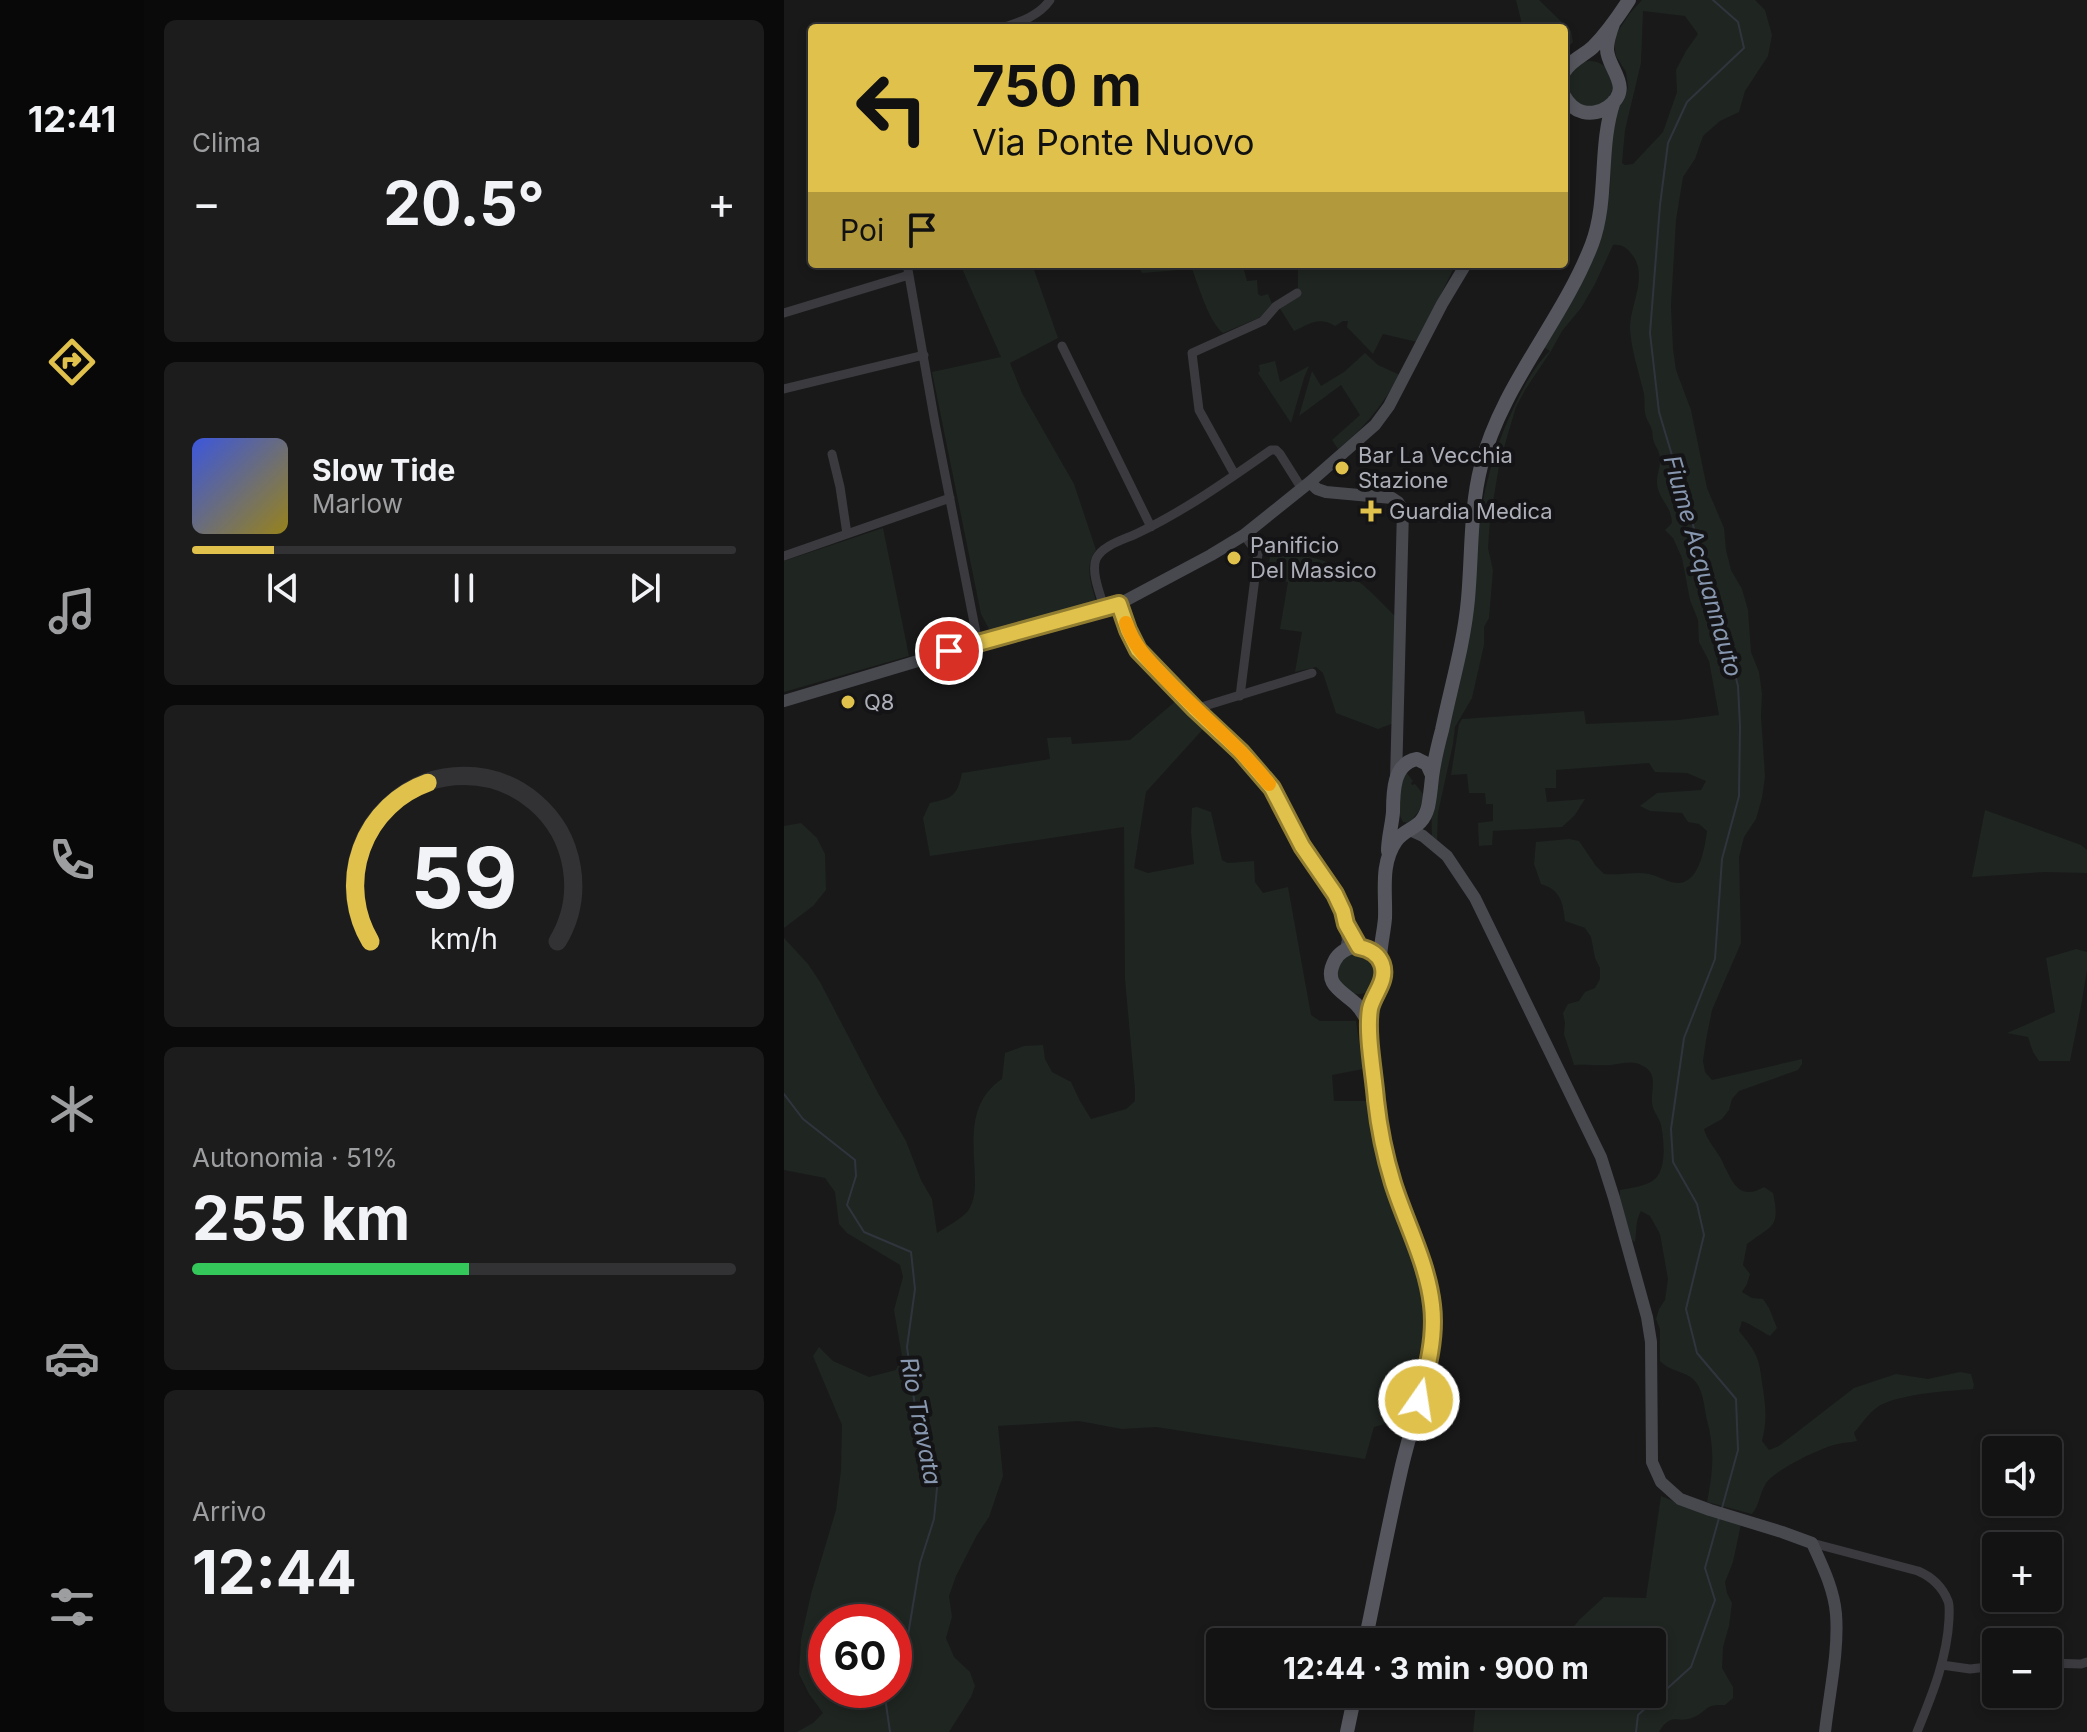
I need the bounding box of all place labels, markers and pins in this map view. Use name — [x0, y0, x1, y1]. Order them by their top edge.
place label: Bar La Vecchia Stazione — [1358, 442, 1513, 493]
marker: Bar La Vecchia Stazione — [1333, 459, 1351, 477]
place label: Guardia Medica — [1389, 498, 1553, 524]
marker: Guardia Medica — [1360, 500, 1382, 522]
place label: Panificio Del Massico — [1250, 532, 1377, 583]
marker: Panificio Del Massico — [1225, 549, 1243, 567]
pin — [915, 617, 983, 685]
place label: Q8 — [864, 689, 894, 715]
marker: Q8 — [839, 693, 857, 711]

